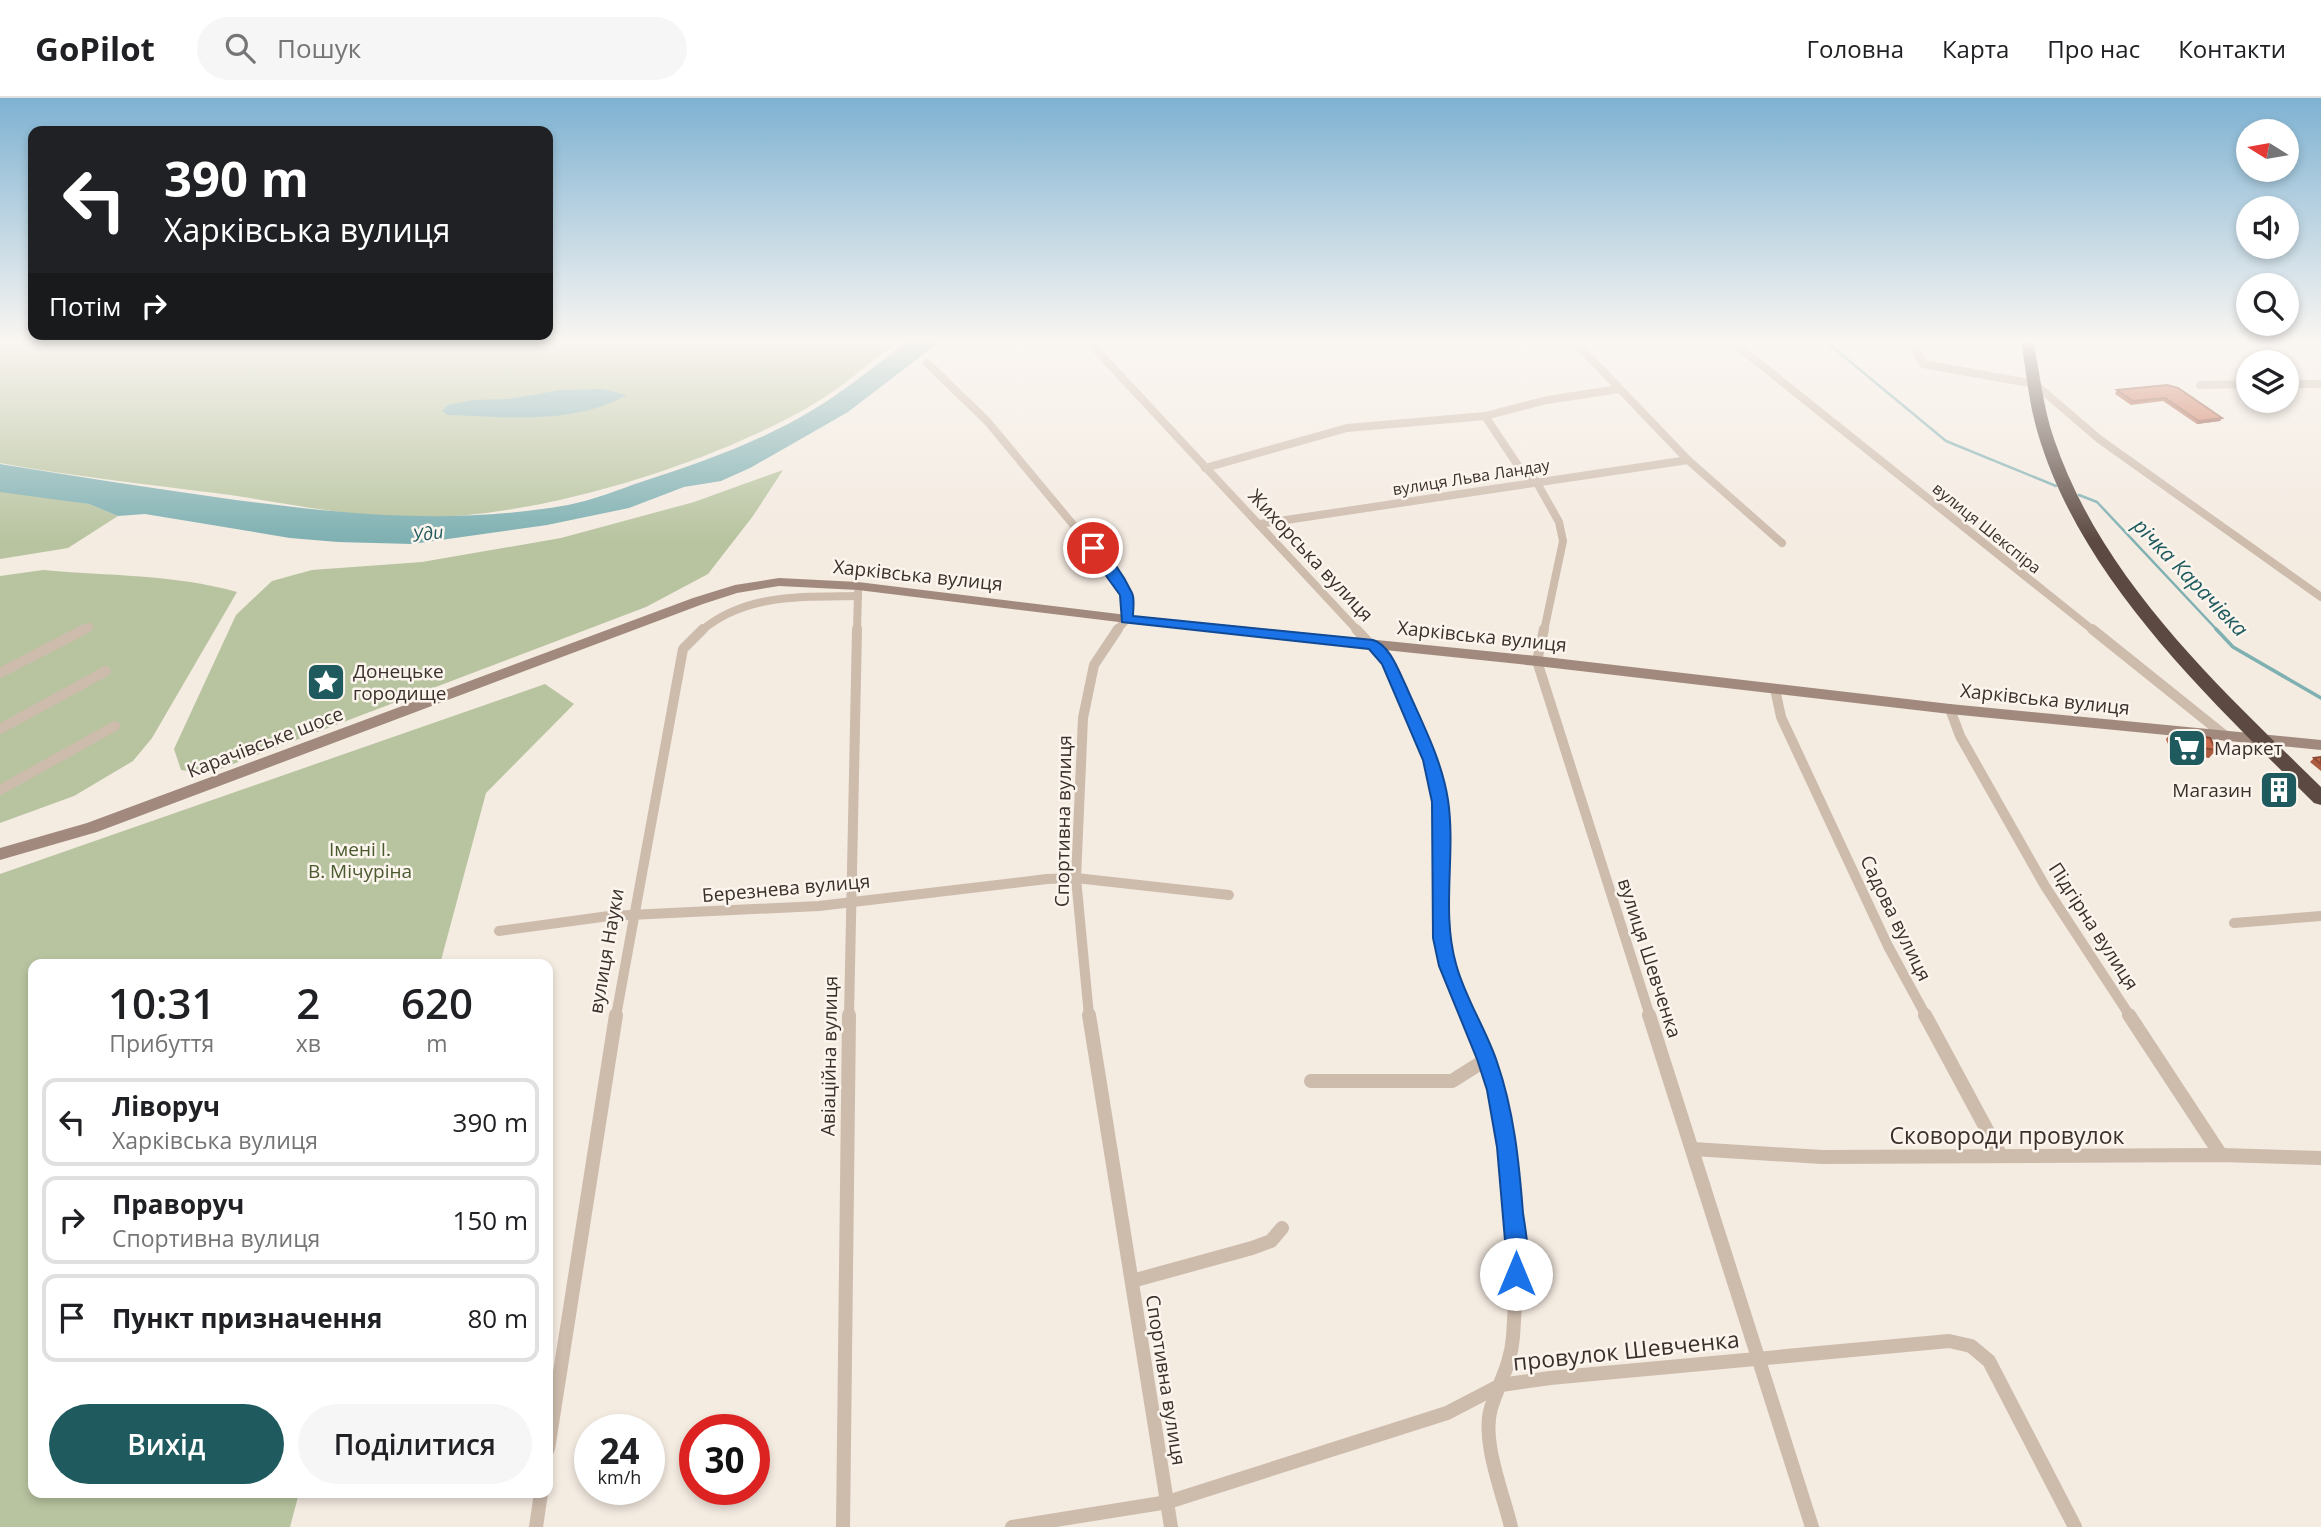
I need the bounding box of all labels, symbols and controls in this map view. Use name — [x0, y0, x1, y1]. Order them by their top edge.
search box — [197, 17, 687, 80]
text: GoPilot — [35, 26, 155, 71]
icon: search — [221, 29, 259, 67]
text: Пошук — [277, 30, 361, 66]
text: Головна — [1807, 32, 1904, 65]
text: Карта — [1942, 32, 2009, 65]
text: Про нас — [2047, 32, 2140, 65]
text: Контакти — [2178, 32, 2286, 65]
north arrow — [2236, 119, 2300, 182]
map controls — [2236, 119, 2299, 413]
text: 390 m — [164, 145, 309, 211]
icon: left — [49, 154, 140, 245]
button: sound — [2236, 196, 2299, 259]
text: Харківська вулиця — [164, 208, 450, 251]
button: search — [2236, 273, 2299, 336]
icon: right — [135, 287, 173, 325]
text: Потім — [49, 288, 121, 324]
button: layers — [2236, 350, 2299, 413]
street label: вулиця Льва Ландау — [1391, 454, 1552, 500]
street label: вулиця Шекспіра — [1928, 477, 2046, 579]
street label: Жихорська вулиця — [1243, 483, 1379, 627]
water label: річка Карачівка — [2127, 511, 2255, 642]
pin — [1063, 518, 1123, 578]
water label: Уди — [410, 519, 445, 547]
icon: arrive — [1074, 529, 1112, 567]
street label: Харківська вулиця — [832, 553, 1004, 597]
street label: Харківська вулиця — [1396, 614, 1568, 658]
place label: Донецьке городище — [353, 658, 446, 706]
place icon: Донецьке городище — [305, 661, 347, 703]
street label: Харківська вулиця — [1959, 677, 2131, 721]
street label: Карачівське шосе — [183, 700, 347, 784]
supermarket icon: Маркет — [2166, 727, 2208, 769]
street label: Спортивна вулиця — [1049, 735, 1077, 907]
place label: Маркет — [2214, 735, 2283, 761]
building icon: Магазин — [2258, 769, 2300, 811]
place label: Магазин — [2172, 777, 2252, 803]
park label: Імені І. В. Мічуріна — [308, 836, 412, 884]
street label: Садова вулиця — [1854, 851, 1938, 985]
street label: Підгірна вулиця — [2043, 857, 2145, 995]
street label: Березнева вулиця — [701, 868, 871, 908]
street label: вулиця Шевченка — [1612, 875, 1688, 1041]
street label: вулиця Науки — [582, 886, 630, 1016]
text: 10:31 — [108, 974, 216, 1031]
text: 2 — [296, 974, 320, 1031]
text: 620 — [401, 974, 473, 1031]
street label: Авіаційна вулиця — [815, 976, 843, 1136]
text: Прибуття — [109, 1027, 214, 1059]
text: хв — [296, 1027, 321, 1059]
text: m — [426, 1027, 448, 1059]
text: Ліворуч — [112, 1088, 220, 1124]
icon: left — [53, 1103, 91, 1141]
text: 390 m — [453, 1104, 528, 1140]
street label: Сковороди провулок — [1890, 1119, 2124, 1151]
text: Харківська вулиця — [112, 1124, 318, 1156]
text: Праворуч — [112, 1186, 244, 1222]
icon: right — [53, 1201, 91, 1239]
text: 150 m — [453, 1202, 528, 1238]
text: Спортивна вулиця — [112, 1222, 320, 1254]
position arrow — [1479, 1237, 1553, 1311]
street label: Спортивна вулиця — [1140, 1293, 1192, 1467]
icon: arrive — [53, 1299, 91, 1337]
text: Пункт призначення — [112, 1300, 382, 1336]
text: 80 m — [467, 1300, 528, 1336]
street label: провулок Шевченка — [1511, 1322, 1741, 1378]
button: Вихід — [49, 1404, 284, 1484]
button: Поділитися — [298, 1404, 532, 1484]
speed limit sign: 30 — [679, 1414, 770, 1505]
text: 24 — [599, 1427, 640, 1474]
text: km/h — [598, 1465, 641, 1489]

